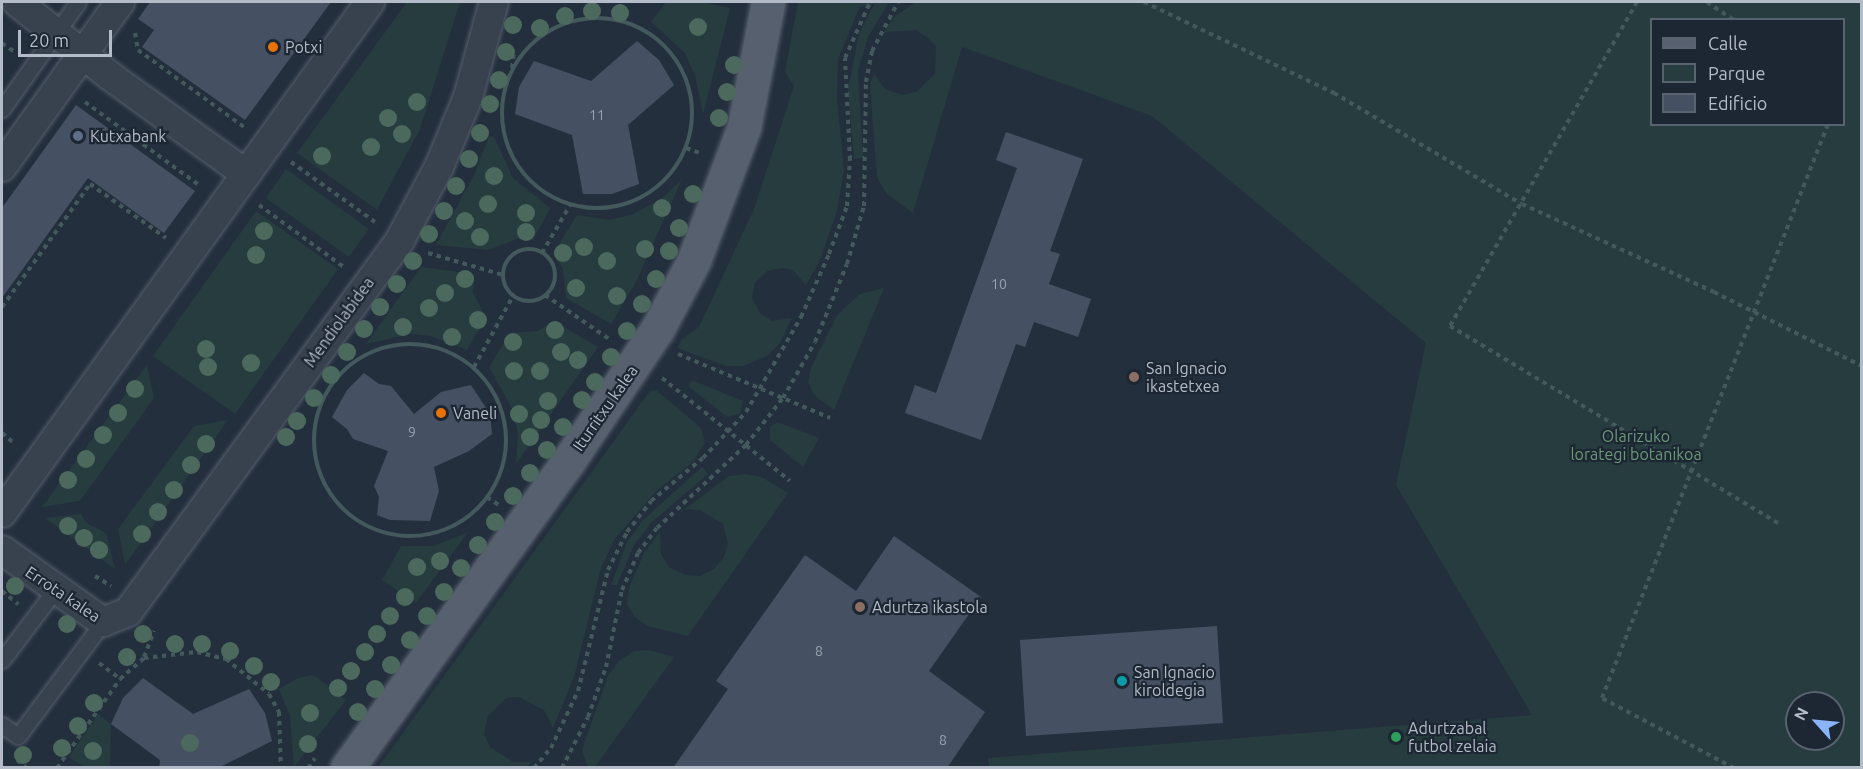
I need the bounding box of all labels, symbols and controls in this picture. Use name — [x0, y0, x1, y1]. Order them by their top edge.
scale bar — [21, 18, 116, 56]
legend — [1650, 18, 1845, 126]
text: 20 m — [29, 30, 69, 50]
text: Calle — [1708, 33, 1748, 53]
place label: Potxi — [285, 37, 322, 57]
marker: Potxi — [266, 40, 280, 54]
text: Parque — [1708, 63, 1765, 83]
text: Edificio — [1708, 93, 1767, 113]
house number: 11 — [589, 107, 605, 123]
place label: Kutxabank — [90, 126, 166, 146]
marker: Kutxabank — [71, 129, 85, 143]
street label: Mendiolabidea — [300, 273, 378, 371]
house number: 10 — [991, 276, 1007, 292]
place label: San Ignacio ikastetxea — [1146, 358, 1227, 396]
street label: Iturritxu kalea — [568, 361, 642, 455]
marker: San Ignacio ikastetxea — [1127, 370, 1141, 384]
place label: Vaneli — [453, 403, 497, 423]
marker: Vaneli — [434, 406, 448, 420]
house number: 9 — [408, 424, 416, 440]
park label: Olarizuko lorategi botanikoa — [1570, 426, 1702, 464]
street label: Errota kalea — [22, 562, 104, 626]
place label: Adurtza ikastola — [872, 597, 988, 617]
marker: Adurtza ikastola — [853, 600, 867, 614]
house number: 8 — [815, 643, 823, 659]
place label: San Ignacio kiroldegia — [1134, 662, 1215, 700]
marker: San Ignacio kiroldegia — [1115, 674, 1129, 688]
north arrow — [1785, 691, 1845, 751]
text: N — [1790, 704, 1811, 723]
place label: Adurtzabal futbol zelaia — [1408, 718, 1497, 756]
marker: Adurtzabal futbol zelaia — [1389, 730, 1403, 744]
house number: 8 — [939, 732, 947, 748]

